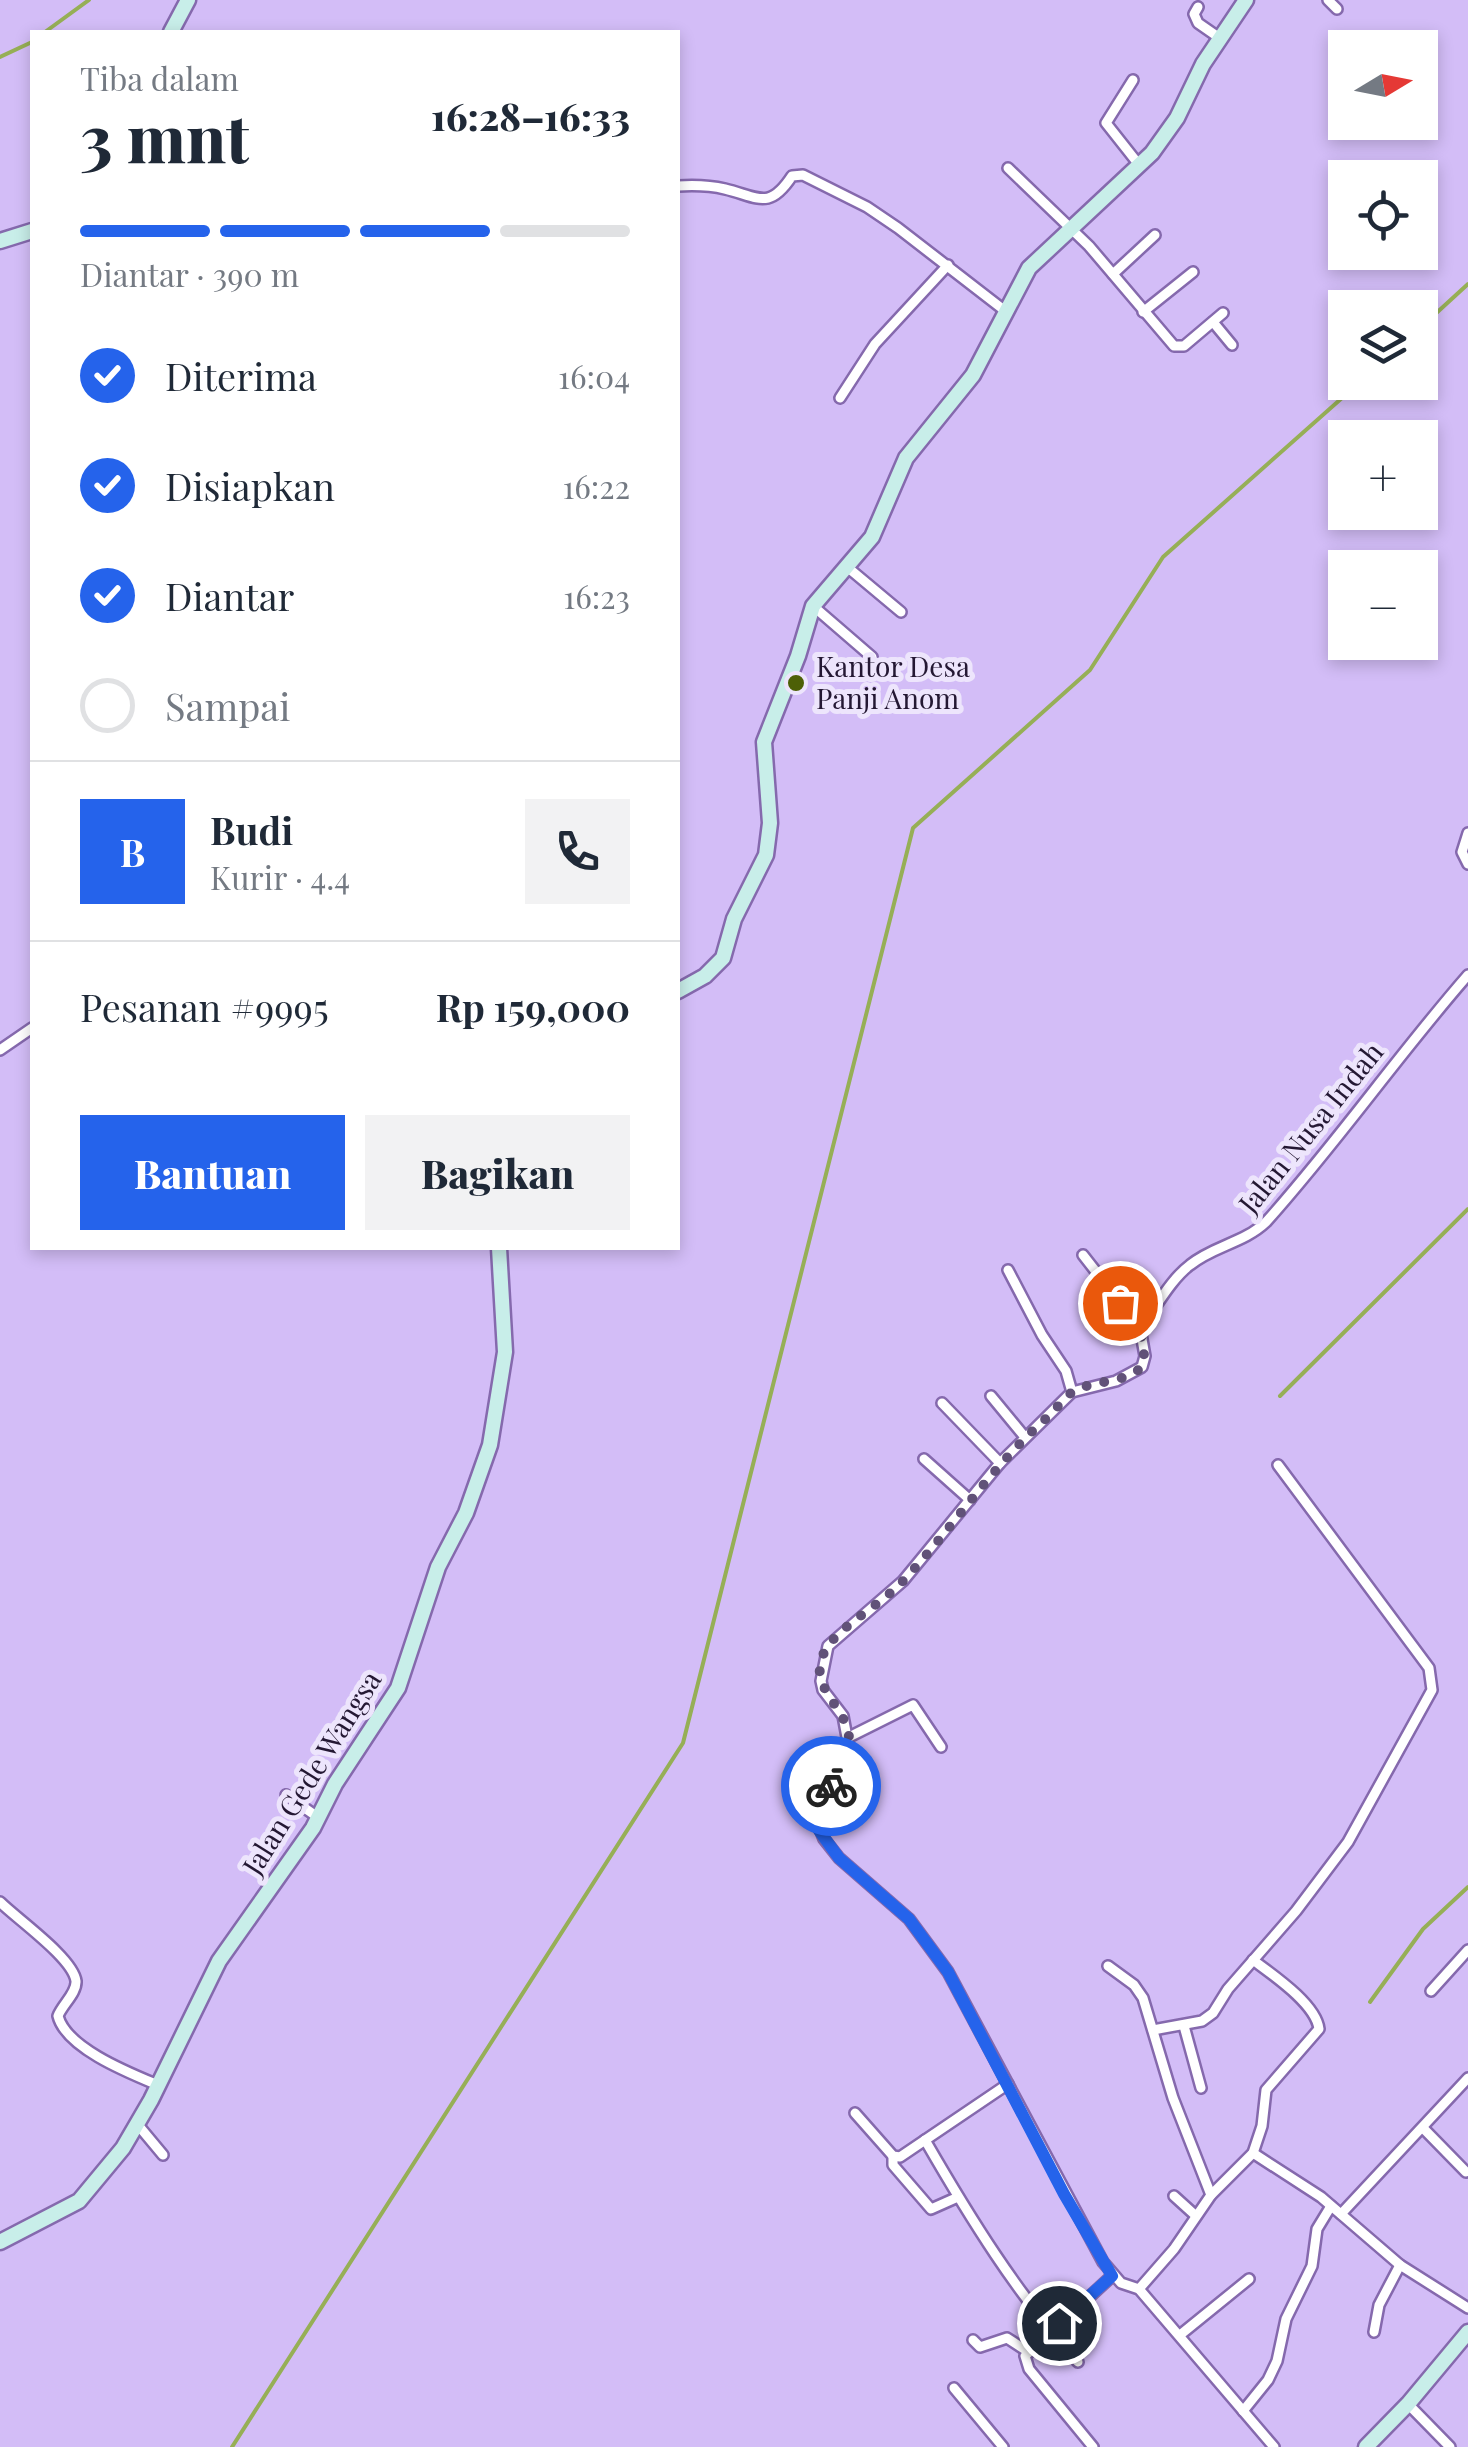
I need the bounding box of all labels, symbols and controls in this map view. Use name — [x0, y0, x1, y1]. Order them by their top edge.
north arrow — [1328, 30, 1438, 140]
map controls — [1328, 30, 1438, 660]
text: Tiba dalam — [80, 56, 239, 99]
text: 16:28–16:33 — [431, 90, 630, 141]
text: 3 mnt — [80, 93, 249, 179]
button: locate — [1328, 160, 1438, 270]
text: Diantar · 390 m — [80, 252, 299, 295]
button: layers — [1328, 290, 1438, 400]
icon: check — [80, 348, 135, 403]
text: Diterima — [165, 350, 317, 401]
text: 16:04 — [558, 354, 630, 397]
button: + — [1328, 420, 1438, 530]
icon: check — [80, 458, 135, 513]
text: Disiapkan — [165, 460, 335, 511]
text: 16:22 — [562, 464, 630, 507]
button: − — [1328, 550, 1438, 660]
icon: check — [80, 568, 135, 623]
text: Diantar — [165, 570, 295, 621]
text: 16:23 — [563, 574, 630, 617]
place label: Kantor Desa Panji Anom — [816, 647, 970, 716]
marker: Kantor Desa Panji Anom — [785, 672, 807, 694]
text: Sampai — [165, 680, 290, 731]
button: phone — [525, 799, 630, 904]
text: Budi — [210, 804, 293, 855]
text: B — [120, 826, 145, 877]
text: Kurir · 4.4 — [210, 855, 350, 898]
text: Pesanan #9995 — [80, 981, 329, 1032]
text: Rp 159,000 — [436, 981, 630, 1032]
street label: Jalan Nusa Indah — [1229, 1034, 1391, 1221]
button: Bantuan — [80, 1115, 345, 1230]
button: Bagikan — [365, 1115, 630, 1230]
pin — [1078, 1261, 1163, 1346]
icon: bag — [1093, 1276, 1148, 1331]
street label: Jalan Gede Wangsa — [233, 1663, 388, 1882]
courier — [781, 1736, 881, 1836]
icon: bike — [804, 1759, 859, 1814]
pin — [1017, 2281, 1102, 2366]
icon: home — [1032, 2296, 1087, 2351]

